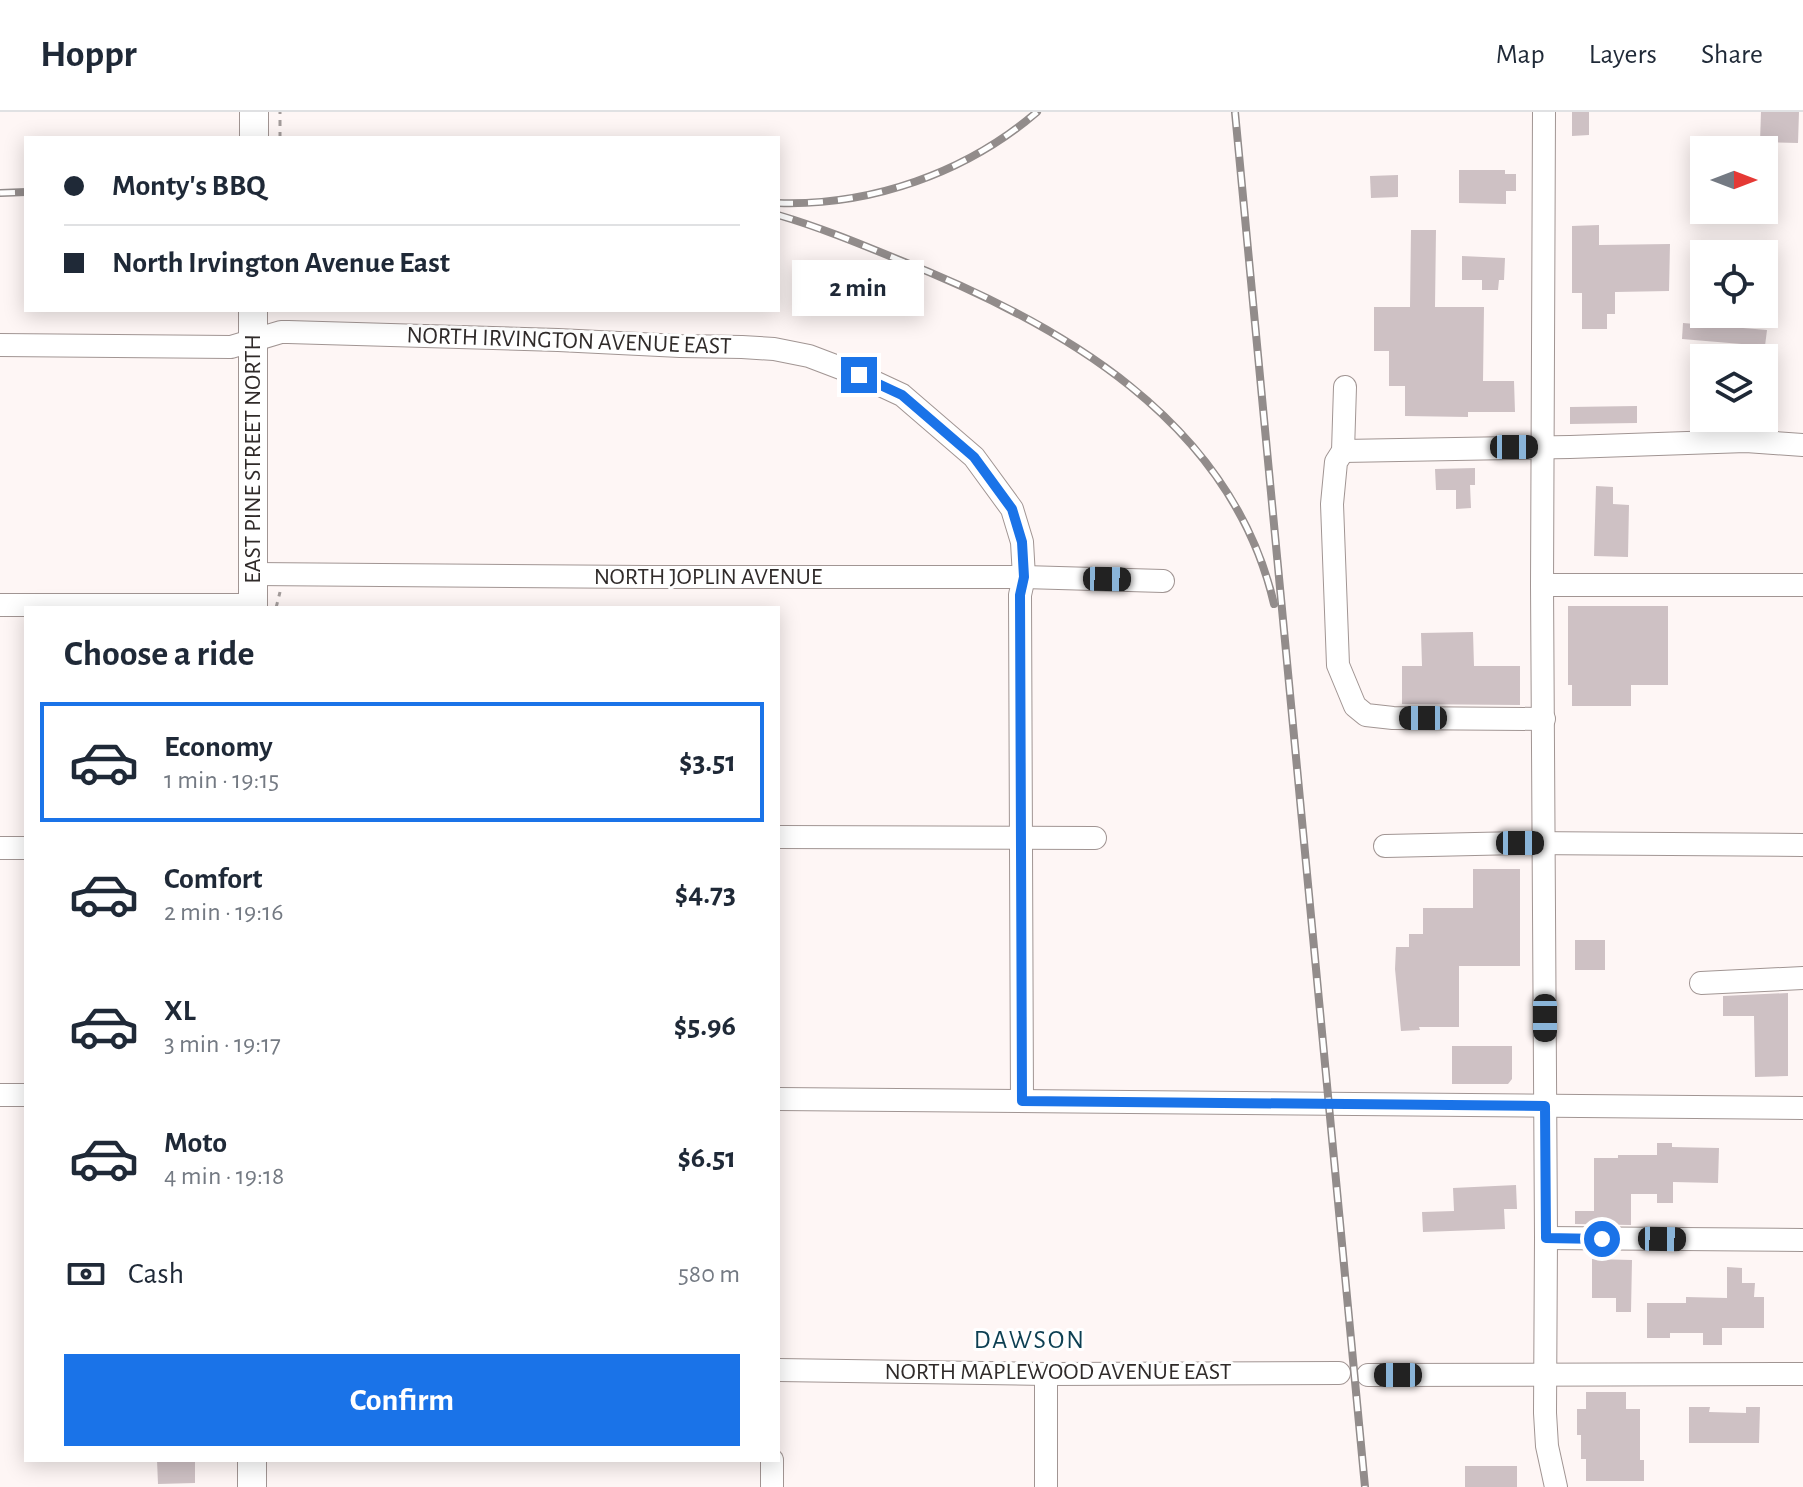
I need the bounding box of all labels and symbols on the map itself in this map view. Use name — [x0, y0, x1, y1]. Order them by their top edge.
north arrow — [1690, 136, 1778, 224]
callout: 2 min — [793, 259, 925, 315]
street label: NORTH IRVINGTON AVENUE EAST — [406, 323, 732, 359]
street label: EAST PINE STREET NORTH — [241, 334, 265, 584]
route end — [841, 357, 877, 393]
car — [1490, 435, 1538, 459]
street label: NORTH JOPLIN AVENUE — [594, 565, 823, 589]
car — [1083, 567, 1131, 591]
car — [1399, 706, 1447, 730]
car — [1496, 831, 1544, 855]
car — [1533, 994, 1557, 1042]
route start — [1584, 1221, 1620, 1257]
car — [1638, 1227, 1686, 1251]
district label: DAWSON — [974, 1327, 1086, 1353]
street label: NORTH MAPLEWOOD AVENUE EAST — [884, 1360, 1232, 1384]
car — [1374, 1363, 1422, 1387]

